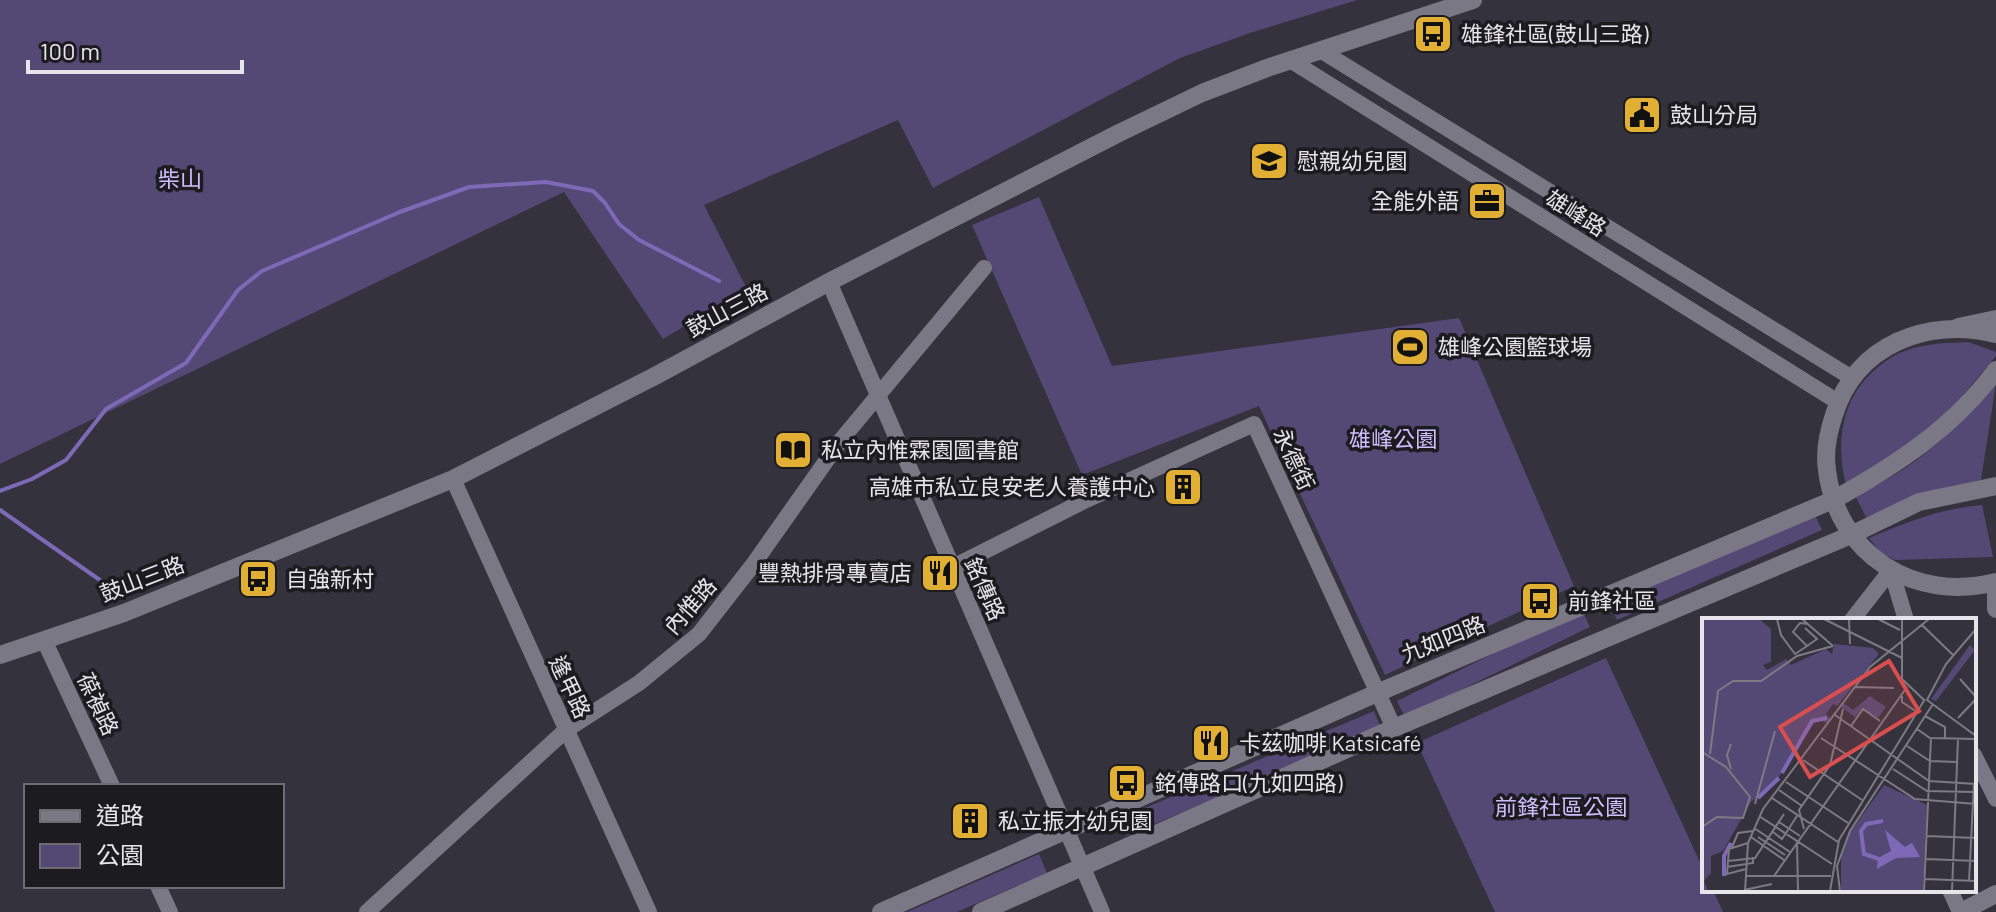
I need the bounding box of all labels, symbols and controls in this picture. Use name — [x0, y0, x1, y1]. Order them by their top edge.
bus stop icon: 雄鋒社區(鼓山三路) — [1412, 13, 1454, 55]
place label: 雄鋒社區(鼓山三路) — [1461, 20, 1649, 46]
scale bar — [28, 24, 242, 74]
text: 100 m — [40, 36, 100, 65]
public building icon: 鼓山分局 — [1621, 94, 1663, 136]
place label: 鼓山分局 — [1670, 101, 1758, 127]
school or university icon: 慰親幼兒園 — [1248, 140, 1290, 182]
place label: 慰親幼兒園 — [1297, 147, 1407, 173]
park label: 柴山 — [158, 165, 202, 191]
office icon: 全能外語 — [1466, 180, 1508, 222]
street label: 雄峰路 — [1542, 184, 1611, 241]
place label: 全能外語 — [1371, 187, 1459, 213]
street label: 鼓山三路 — [682, 277, 771, 341]
sports icon: 雄峰公園籃球場 — [1389, 326, 1431, 368]
place label: 雄峰公園籃球場 — [1438, 333, 1592, 359]
street label: 永德街 — [1269, 423, 1321, 494]
park label: 雄峰公園 — [1349, 425, 1437, 451]
library icon: 私立內惟霖園圖書館 — [772, 429, 814, 471]
place label: 私立內惟霖園圖書館 — [821, 436, 1019, 462]
building icon: 高雄市私立良安老人養護中心 — [1162, 466, 1204, 508]
place label: 高雄市私立良安老人養護中心 — [869, 473, 1155, 499]
street label: 鼓山三路 — [96, 550, 187, 606]
restaurant icon: 豐熱排骨專賣店 — [919, 552, 961, 594]
street label: 銘傳路 — [961, 553, 1011, 624]
bus stop icon: 自強新村 — [237, 558, 279, 600]
place label: 豐熱排骨專賣店 — [758, 559, 912, 585]
place label: 自強新村 — [286, 565, 374, 591]
street label: 內惟路 — [658, 572, 721, 639]
bus stop icon: 前鋒社區 — [1519, 580, 1561, 622]
place label: 前鋒社區 — [1568, 587, 1656, 613]
street label: 九如四路 — [1397, 610, 1488, 667]
inset map — [1702, 618, 1976, 892]
street label: 逢甲路 — [545, 651, 597, 722]
street label: 葆禎路 — [73, 668, 125, 739]
restaurant icon: 卡茲咖啡 Katsicafé — [1190, 722, 1232, 764]
place label: 卡茲咖啡 Katsicafé — [1239, 729, 1421, 755]
bus stop icon: 銘傳路口(九如四路) — [1106, 762, 1148, 804]
place label: 銘傳路口(九如四路) — [1155, 769, 1343, 795]
legend — [24, 784, 284, 888]
park label: 前鋒社區公園 — [1495, 793, 1627, 819]
text: 道路 — [96, 800, 144, 829]
building icon: 私立振才幼兒園 — [949, 800, 991, 842]
place label: 私立振才幼兒園 — [998, 807, 1152, 833]
text: 公園 — [96, 840, 144, 869]

